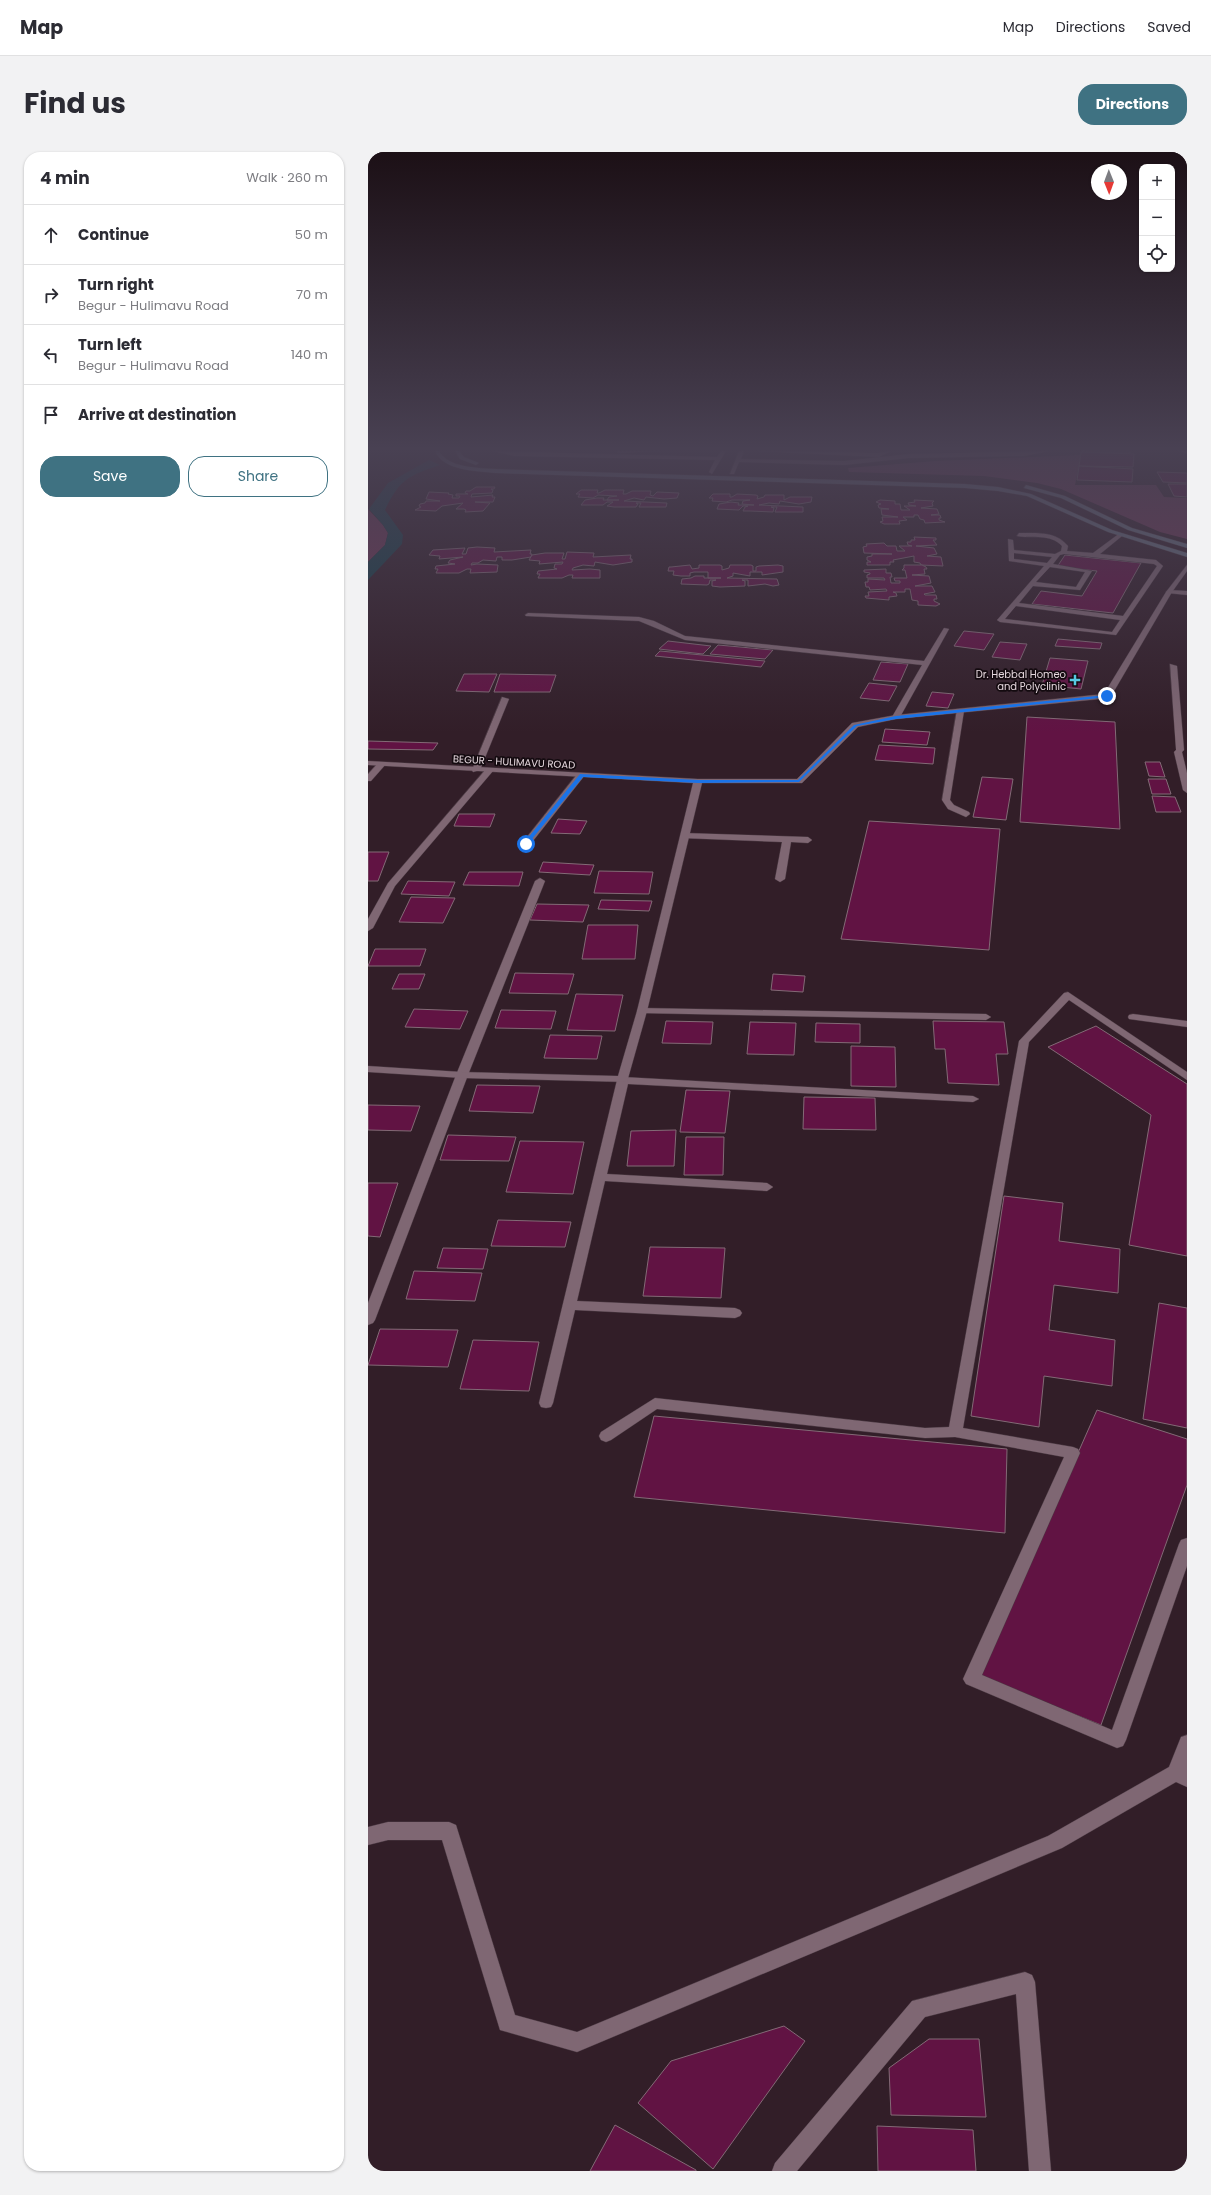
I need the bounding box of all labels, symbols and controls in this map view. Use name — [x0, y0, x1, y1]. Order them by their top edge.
text: Map — [20, 14, 63, 41]
text: Map — [1003, 17, 1034, 37]
text: Directions — [1056, 17, 1125, 37]
text: Saved — [1147, 17, 1191, 37]
text: Find us — [24, 84, 126, 123]
button: Directions — [1078, 84, 1187, 125]
north arrow — [1091, 164, 1127, 200]
map controls — [1139, 164, 1175, 272]
button: + — [1139, 164, 1175, 200]
text: 4 min — [40, 166, 90, 190]
text: Walk · 260 m — [246, 168, 328, 187]
button: − — [1139, 200, 1175, 236]
icon: ahead — [40, 224, 62, 246]
text: Continue — [78, 224, 149, 245]
text: 50 m — [295, 225, 328, 244]
button: locate — [1139, 236, 1175, 272]
text: Turn right — [78, 274, 154, 295]
icon: right — [40, 284, 62, 306]
text: 70 m — [296, 285, 328, 304]
text: Begur - Hulimavu Road — [78, 296, 229, 315]
text: Turn left — [78, 334, 142, 355]
icon: left — [40, 344, 62, 366]
text: 140 m — [291, 345, 328, 364]
text: Begur - Hulimavu Road — [78, 356, 229, 375]
icon: arrive — [40, 404, 62, 426]
text: Arrive at destination — [78, 404, 236, 425]
button: Save — [40, 456, 180, 497]
button: Share — [188, 456, 328, 497]
place label: Dr. Hebbal Homeo and Polyclinic — [976, 667, 1066, 694]
marker: Dr. Hebbal Homeo and Polyclinic — [1069, 674, 1081, 686]
route end — [1098, 687, 1116, 705]
street label: BEGUR - HULIMAVU ROAD — [452, 751, 576, 773]
route start — [517, 835, 535, 853]

